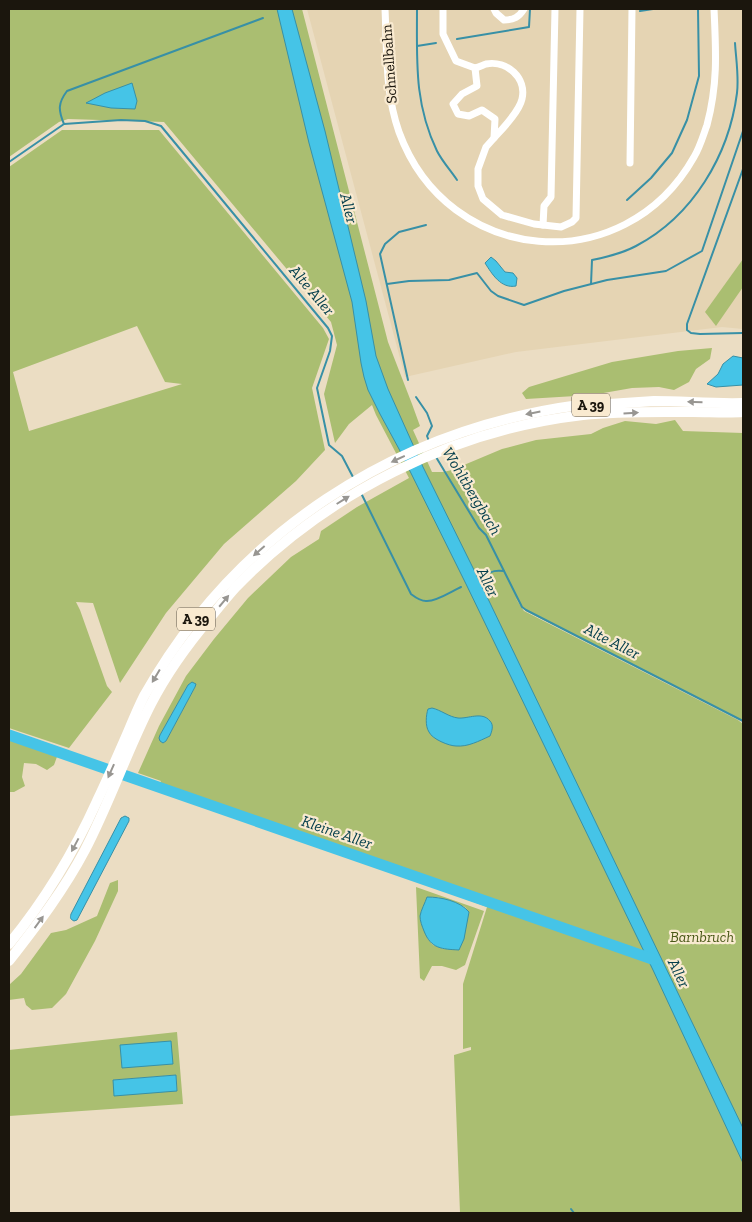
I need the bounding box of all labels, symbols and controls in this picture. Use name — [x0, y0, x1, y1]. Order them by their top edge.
street label: Schnellbahn — [377, 23, 401, 104]
water label: Aller — [336, 190, 362, 225]
water label: Alte Aller — [285, 260, 339, 319]
road number: A 39 — [572, 394, 610, 416]
one-way arrow — [686, 398, 702, 406]
one-way arrow — [623, 408, 639, 416]
one-way arrow — [524, 410, 540, 418]
water label: Wohltbergbach — [438, 444, 506, 538]
one-way arrow — [391, 455, 405, 463]
one-way arrow — [336, 496, 350, 505]
one-way arrow — [254, 545, 266, 557]
water label: Aller — [472, 563, 503, 600]
one-way arrow — [218, 596, 230, 608]
road number: A 39 — [177, 608, 215, 630]
water label: Alte Aller — [580, 619, 643, 663]
one-way arrow — [152, 669, 161, 683]
one-way arrow — [106, 764, 114, 778]
water label: Kleine Aller — [299, 811, 375, 853]
one-way arrow — [71, 838, 80, 851]
one-way arrow — [34, 915, 44, 929]
park label: Barnbruch — [670, 928, 734, 946]
water label: Aller — [663, 954, 694, 991]

